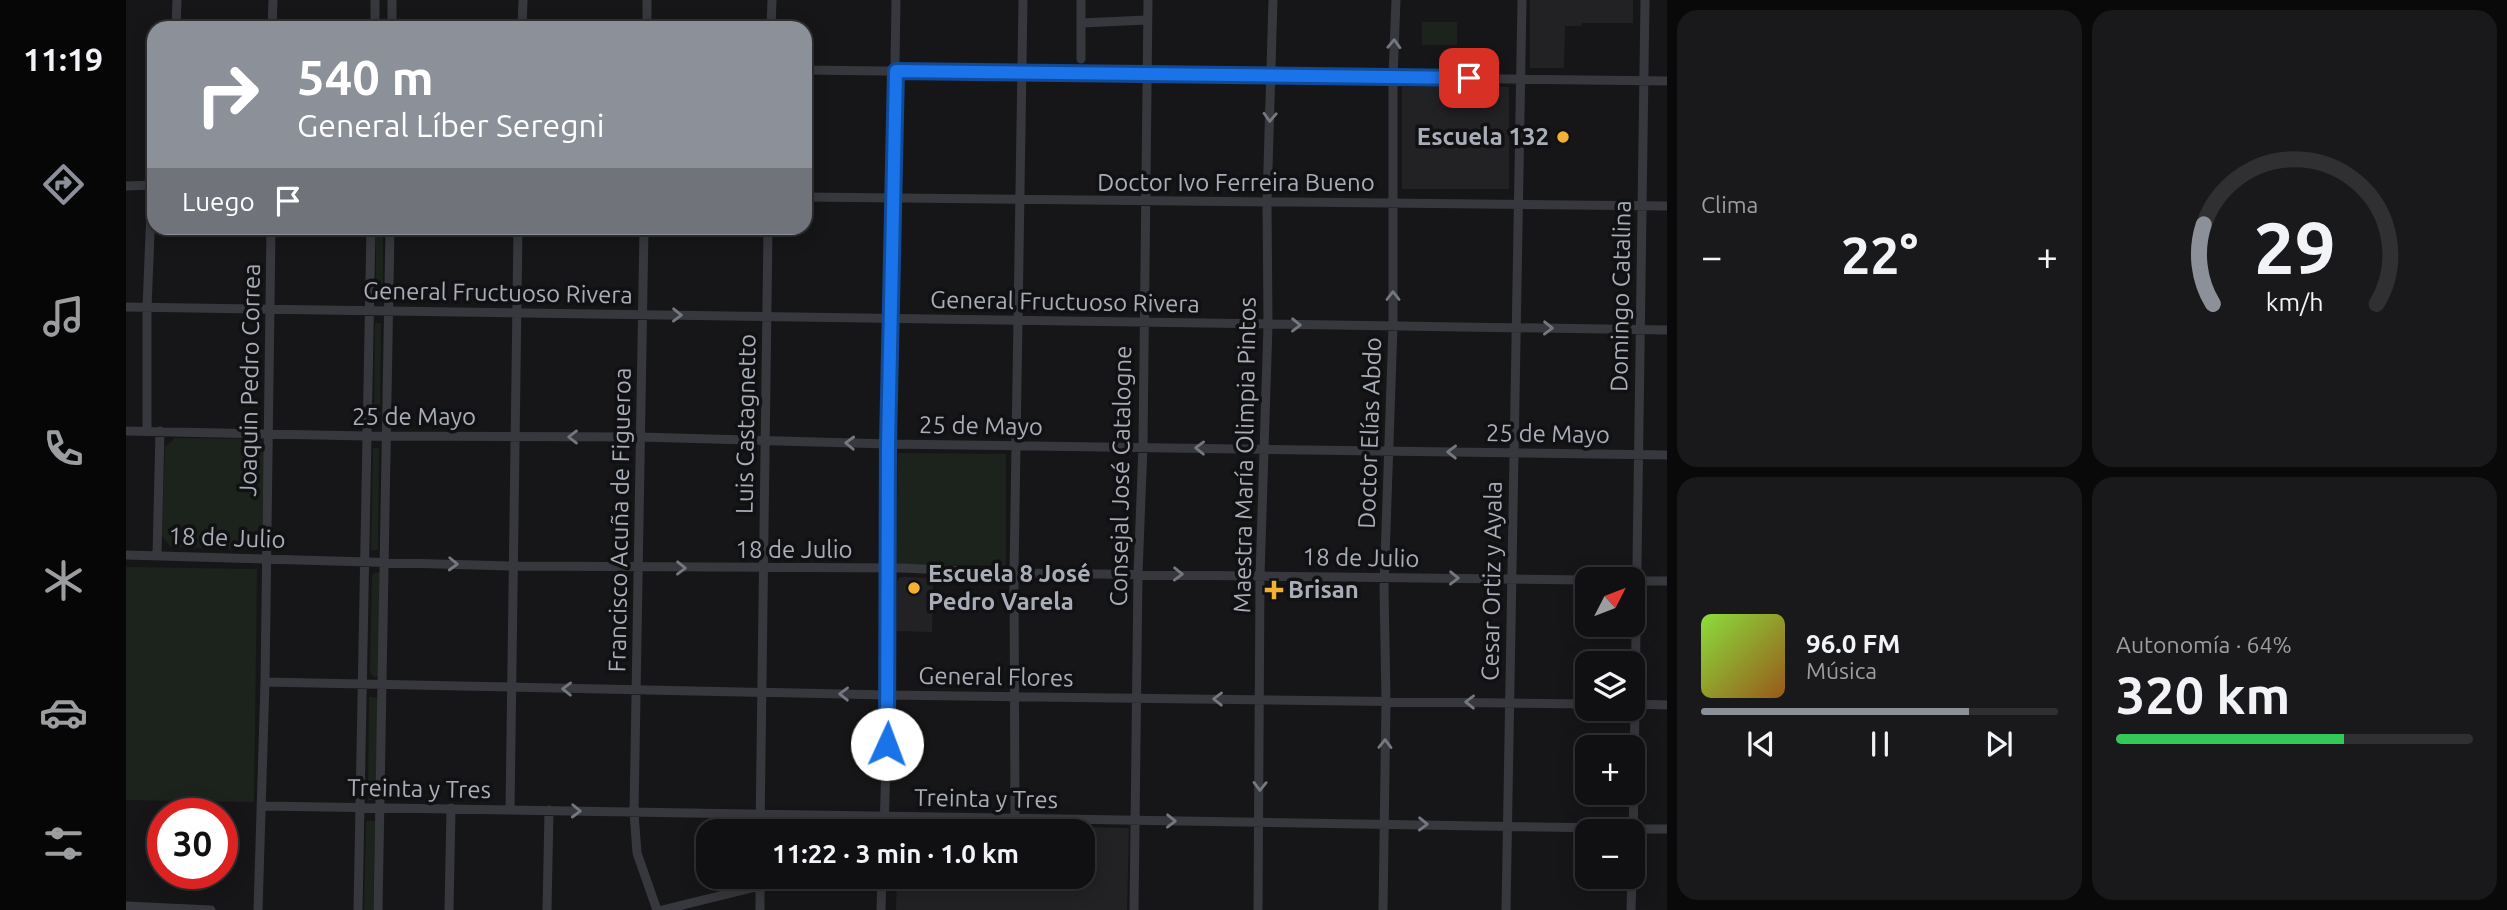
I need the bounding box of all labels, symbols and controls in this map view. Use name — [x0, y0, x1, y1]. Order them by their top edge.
one-way arrow — [1387, 38, 1402, 49]
text: 11:19 — [23, 41, 103, 77]
pin — [1439, 48, 1499, 108]
icon: right — [182, 49, 273, 140]
text: 540 m — [297, 49, 434, 104]
icon: arrive — [1450, 59, 1488, 97]
text: General Líber Seregni — [297, 107, 605, 143]
one-way arrow — [1262, 112, 1277, 123]
place label: Escuela 132 — [1417, 123, 1549, 150]
marker: Escuela 132 — [1555, 129, 1571, 145]
icon: directions — [39, 160, 88, 209]
street label: Doctor Ivo Ferreira Bueno — [1097, 169, 1375, 196]
icon: arrive — [269, 182, 307, 220]
text: Luego — [182, 187, 255, 216]
text: Clima — [1701, 192, 1758, 217]
street label: Domingo Catalina — [1605, 200, 1636, 392]
text: 29 — [2253, 207, 2336, 289]
text: 22° — [1841, 226, 1918, 284]
text: − — [1701, 235, 1722, 277]
text: + — [2037, 235, 2058, 277]
street label: Joaquin Pedro Correa — [234, 263, 265, 497]
street label: General Fructuoso Rivera — [363, 277, 633, 308]
street label: General Fructuoso Rivera — [930, 286, 1200, 317]
text: km/h — [2266, 288, 2323, 316]
one-way arrow — [1385, 290, 1401, 301]
icon: music — [39, 292, 88, 341]
street label: Maestra María Olimpia Pintos — [1228, 297, 1261, 613]
one-way arrow — [672, 307, 683, 323]
one-way arrow — [1292, 317, 1302, 333]
one-way arrow — [1543, 321, 1554, 336]
street label: Luis Castagnetto — [730, 334, 761, 514]
street label: Doctor Elías Abdo — [1353, 337, 1386, 529]
street label: Consejal José Catalogne — [1105, 345, 1136, 607]
street label: Francisco Acuña de Figueroa — [603, 367, 636, 673]
street label: 25 de Mayo — [352, 403, 476, 430]
street label: 25 de Mayo — [919, 411, 1043, 440]
street label: 25 de Mayo — [1486, 419, 1610, 448]
icon: phone — [39, 424, 88, 473]
one-way arrow — [568, 429, 578, 445]
one-way arrow — [844, 435, 855, 451]
one-way arrow — [1194, 440, 1205, 455]
one-way arrow — [1446, 445, 1457, 460]
street label: Cesar Ortiz y Ayala — [1476, 481, 1507, 681]
street label: 18 de Julio — [168, 522, 286, 553]
street label: 18 de Julio — [735, 536, 853, 563]
street label: 18 de Julio — [1302, 543, 1420, 572]
icon: climate — [39, 556, 88, 605]
one-way arrow — [448, 556, 459, 571]
one-way arrow — [676, 560, 686, 576]
place label: Escuela 8 José Pedro Varela — [928, 560, 1091, 615]
one-way arrow — [1172, 567, 1183, 582]
north arrow — [1575, 567, 1645, 637]
map controls — [1575, 567, 1645, 889]
one-way arrow — [1449, 571, 1460, 586]
place label: Brisan — [1288, 576, 1359, 603]
marker: Escuela 8 José Pedro Varela — [906, 580, 922, 596]
marker: Brisan — [1266, 582, 1282, 598]
text: 96.0 FM — [1806, 629, 1900, 658]
text: Autonomía · 64% — [2116, 632, 2292, 657]
button: layers — [1575, 651, 1645, 721]
text: Música — [1806, 658, 1877, 683]
street label: General Flores — [918, 662, 1074, 691]
text: 320 km — [2116, 666, 2290, 724]
one-way arrow — [561, 681, 572, 696]
one-way arrow — [838, 686, 848, 702]
icon: car — [39, 688, 88, 737]
one-way arrow — [1212, 691, 1223, 706]
one-way arrow — [1464, 694, 1475, 710]
position arrow — [850, 707, 924, 781]
icon: previous — [1742, 725, 1780, 763]
icon: pause — [1861, 725, 1899, 763]
icon: next — [1980, 725, 2018, 763]
button: + — [1575, 735, 1645, 805]
one-way arrow — [1377, 738, 1392, 749]
street label: Treinta y Tres — [347, 774, 491, 803]
one-way arrow — [1252, 780, 1267, 791]
street label: Treinta y Tres — [914, 784, 1058, 813]
speed limit sign: 30 — [147, 798, 238, 889]
one-way arrow — [571, 803, 582, 819]
one-way arrow — [1165, 814, 1176, 829]
one-way arrow — [1417, 817, 1428, 832]
icon: filters — [39, 819, 88, 868]
button: − — [1575, 819, 1645, 889]
text: 11:22 · 3 min · 1.0 km — [772, 839, 1019, 868]

